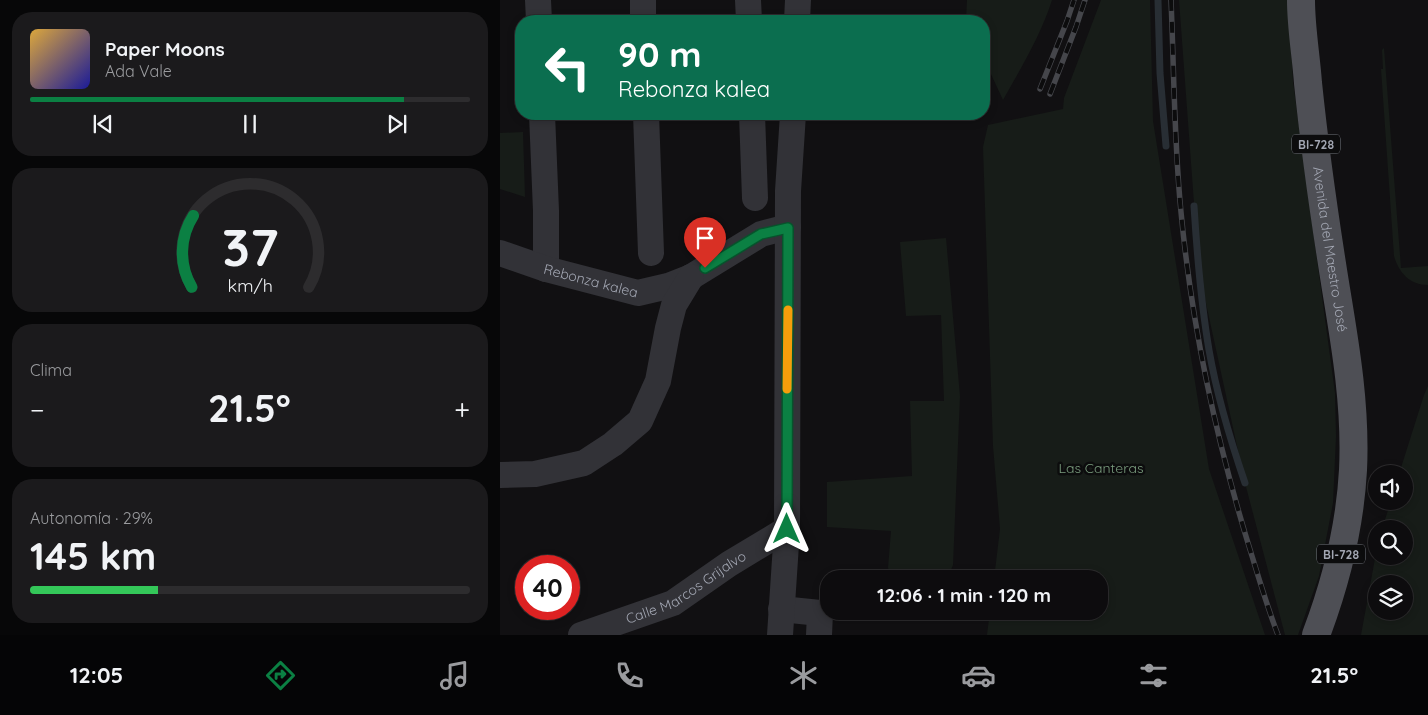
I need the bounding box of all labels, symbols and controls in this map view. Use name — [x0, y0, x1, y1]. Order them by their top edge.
text: 90 m — [618, 32, 701, 76]
icon: left — [535, 35, 600, 100]
text: Paper Moons — [105, 37, 225, 61]
text: Ada Vale — [105, 61, 172, 81]
text: Rebonza kalea — [618, 75, 770, 103]
icon: previous — [89, 110, 117, 138]
icon: pause — [236, 110, 264, 138]
icon: next — [383, 110, 411, 138]
road number: BI-728 — [1292, 134, 1340, 154]
street label: Avenida del Maestro José — [1309, 165, 1352, 333]
text: 37 — [222, 214, 278, 279]
pin — [684, 217, 726, 268]
icon: arrive — [691, 224, 719, 252]
street label: Rebonza kalea — [542, 260, 640, 302]
text: km/h — [227, 274, 273, 296]
text: Clima — [30, 360, 72, 380]
text: 21.5° — [208, 384, 291, 432]
text: − — [30, 392, 45, 427]
text: + — [454, 392, 470, 427]
park label: Las Canteras — [1059, 459, 1143, 477]
map controls — [1368, 465, 1413, 620]
button: sound — [1368, 465, 1413, 510]
position arrow — [760, 502, 812, 554]
text: Autonomía · 29% — [30, 508, 153, 528]
button: search — [1368, 520, 1413, 565]
text: 145 km — [30, 532, 156, 580]
road number: BI-728 — [1317, 544, 1365, 564]
street label: Calle Marcos Grijalvo — [623, 547, 749, 628]
speed limit sign: 40 — [515, 555, 580, 620]
button: layers — [1368, 575, 1413, 620]
text: 12:06 · 1 min · 120 m — [877, 583, 1051, 607]
icon: directions — [263, 658, 298, 693]
icon: music — [437, 658, 472, 693]
icon: phone — [612, 658, 647, 693]
icon: climate — [786, 658, 821, 693]
icon: car — [961, 658, 996, 693]
icon: filters — [1136, 658, 1171, 693]
text: 12:05 — [70, 661, 123, 689]
text: 21.5° — [1310, 661, 1358, 689]

